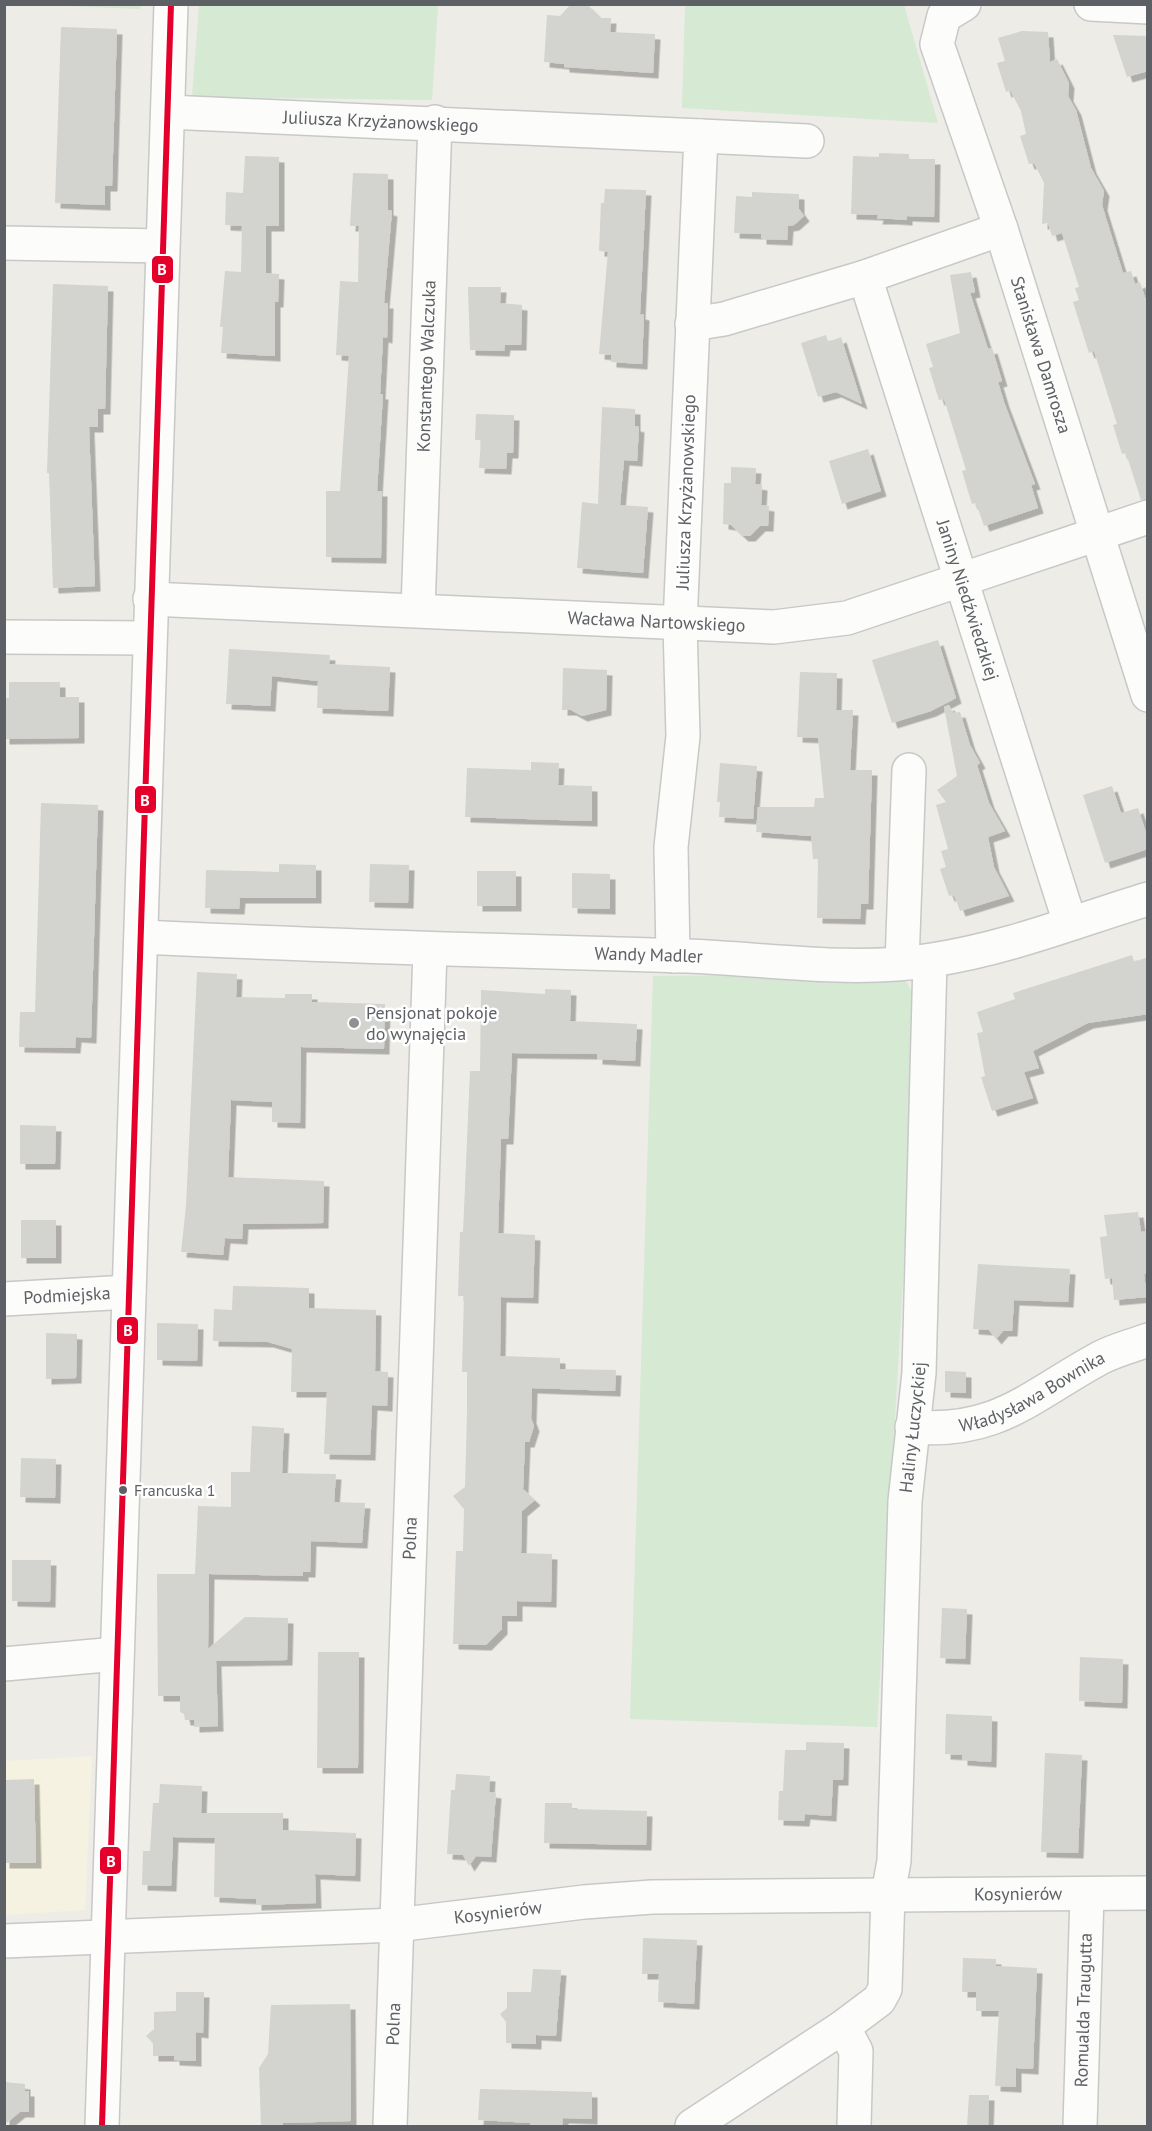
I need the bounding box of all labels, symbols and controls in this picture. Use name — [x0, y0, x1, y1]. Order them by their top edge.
street label: Juliusza Krzyżanowskiego — [282, 105, 479, 137]
line badge: B — [151, 255, 174, 284]
text: B — [157, 259, 167, 279]
street label: Stanisława Damrosza — [1006, 273, 1077, 436]
street label: Konstantego Walczuka — [412, 280, 440, 453]
street label: Juliusza Krzyżanowskiego — [671, 394, 700, 591]
street label: Janiny Niedźwiedzkiej — [931, 516, 1004, 683]
street label: Wacława Nartowskiego — [567, 606, 746, 637]
line badge: B — [134, 785, 157, 814]
text: B — [140, 790, 150, 810]
street label: Wandy Madler — [594, 941, 703, 968]
place label: Pensjonat pokoje do wynajęcia — [366, 1001, 498, 1045]
marker: Pensjonat pokoje do wynajęcia — [347, 1016, 361, 1030]
street label: Podmiejska — [23, 1281, 111, 1309]
line badge: B — [116, 1316, 139, 1345]
text: B — [123, 1320, 133, 1340]
street label: Władysława Bownika — [957, 1346, 1109, 1437]
street label: Haliny Łuczyckiej — [894, 1361, 930, 1494]
place label: Francuska 1 — [134, 1480, 216, 1500]
marker: Francuska 1 — [117, 1484, 129, 1496]
street label: Polna — [397, 1516, 422, 1560]
line badge: B — [99, 1846, 122, 1875]
text: B — [106, 1851, 116, 1871]
street label: Kosynierów — [974, 1882, 1063, 1905]
street label: Kosynierów — [453, 1895, 544, 1929]
street label: Romualda Traugutta — [1069, 1933, 1097, 2088]
street label: Polna — [381, 2002, 405, 2046]

